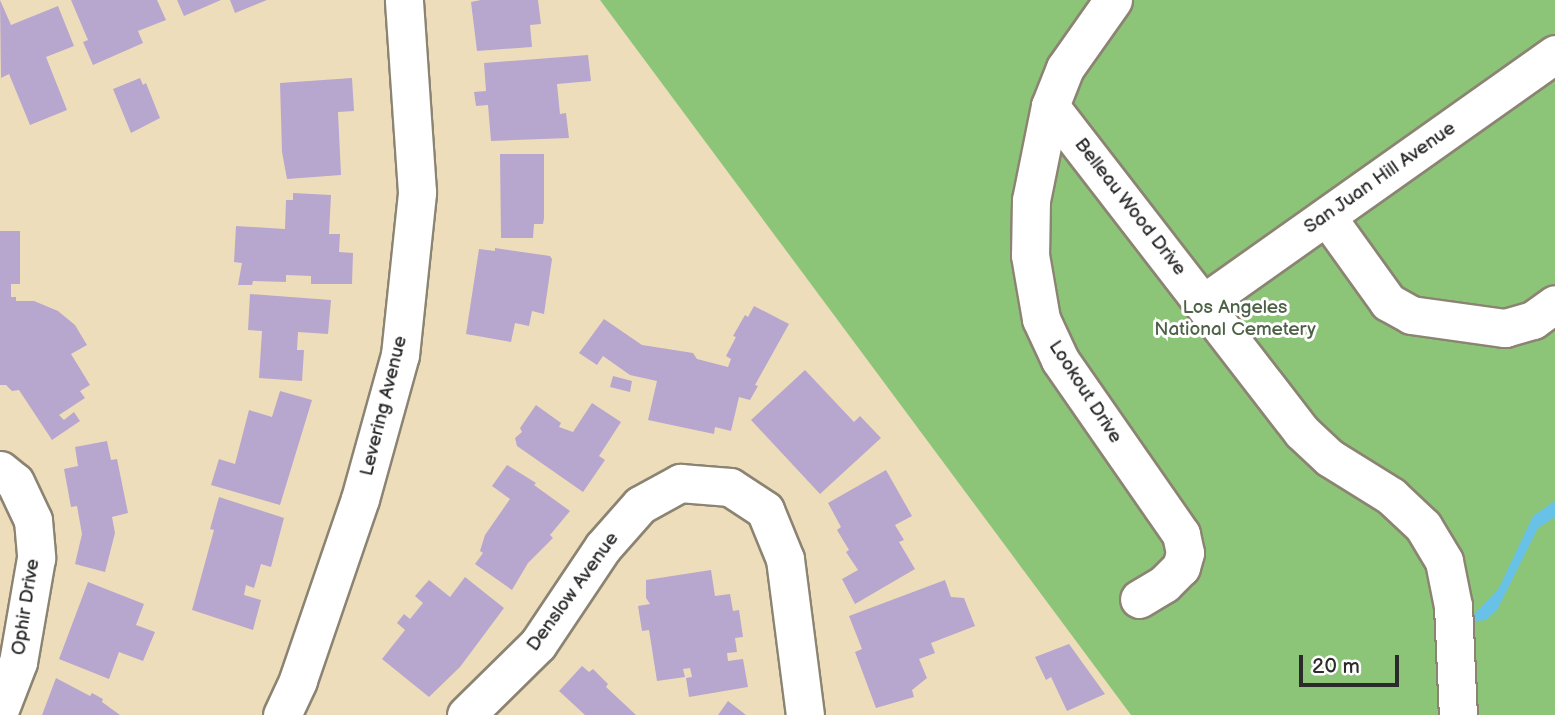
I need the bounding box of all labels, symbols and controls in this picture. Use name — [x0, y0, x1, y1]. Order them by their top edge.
street label: San Juan Hill Avenue — [1299, 117, 1461, 239]
street label: Belleau Wood Drive — [1069, 133, 1191, 281]
park label: Los Angeles National Cemetery — [1154, 297, 1316, 341]
street label: Levering Avenue — [356, 334, 412, 478]
street label: Lookout Drive — [1043, 336, 1127, 448]
street label: Denslow Avenue — [522, 528, 624, 656]
street label: Ophir Drive — [7, 557, 45, 657]
scale bar — [1303, 642, 1403, 686]
text: 20 m — [1312, 654, 1360, 679]

